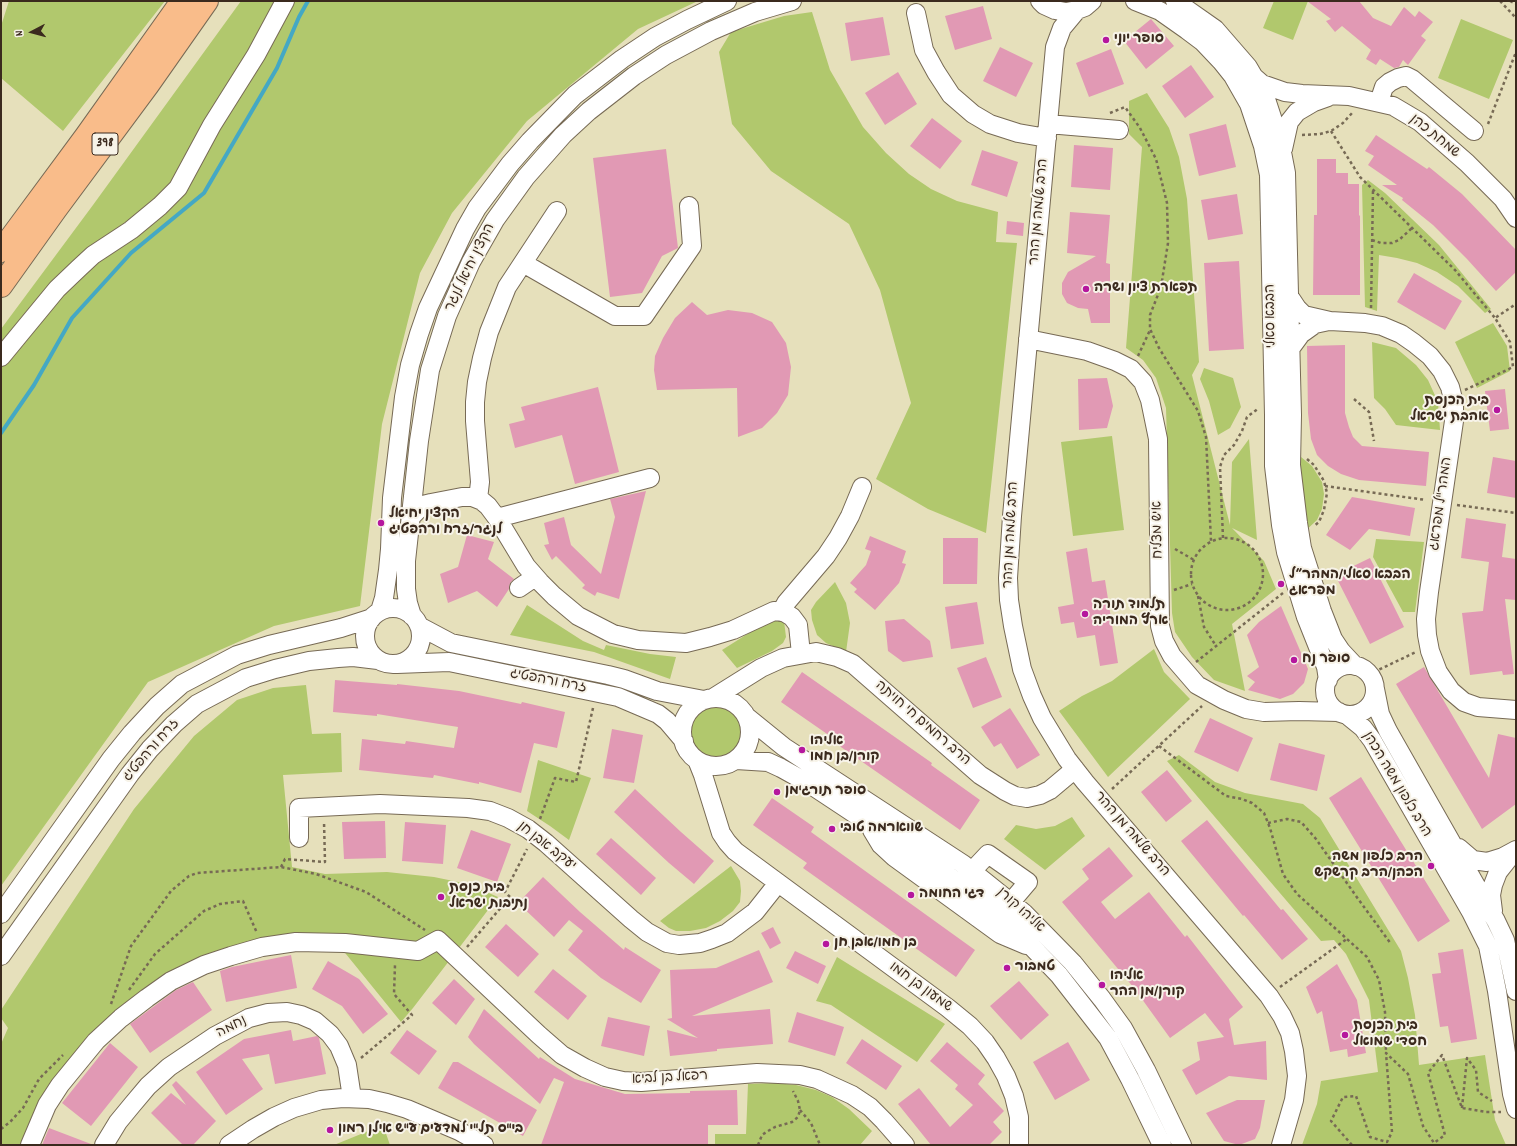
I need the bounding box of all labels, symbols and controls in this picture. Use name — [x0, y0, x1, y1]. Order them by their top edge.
north arrow — [12, 12, 52, 52]
text: N — [12, 30, 28, 37]
place label: סופר יוני — [1114, 32, 1164, 48]
marker: סופר יוני — [1101, 35, 1111, 45]
street label: שמחת כהן — [1405, 112, 1463, 162]
road number: 398 — [92, 133, 118, 155]
street label: הרב שלמה מן ההר — [1027, 158, 1053, 266]
street label: הקצין יחיאל לנגר — [442, 221, 500, 315]
place label: תפארת ציון ושרה — [1094, 281, 1198, 297]
marker: תפארת ציון ושרה — [1081, 284, 1091, 294]
street label: הבבא סאלי — [1263, 284, 1281, 348]
place label: בית הכנסת אהבת ישראל — [1410, 394, 1489, 426]
marker: בית הכנסת אהבת ישראל — [1492, 405, 1502, 415]
street label: המהר"ל מפראג — [1427, 456, 1457, 552]
street label: הרב שלמה מן ההר — [1001, 481, 1023, 589]
street label: איש מצליח — [1150, 501, 1168, 559]
place label: הקצין יחיאל לנגר/זרח ורהפטיג — [389, 507, 502, 540]
marker: הקצין יחיאל לנגר/זרח ורהפטיג — [376, 518, 386, 528]
place label: הבבא סאלי/המהר״ל מפראג — [1289, 568, 1411, 600]
marker: הבבא סאלי/המהר״ל מפראג — [1276, 579, 1286, 589]
place label: תלמוד תורה ארץ המוריה — [1093, 598, 1168, 630]
marker: תלמוד תורה ארץ המוריה — [1080, 609, 1090, 619]
place label: סופר נח — [1302, 652, 1350, 668]
marker: סופר נח — [1289, 655, 1299, 665]
street label: זרח ורהפטיג — [508, 666, 588, 698]
street label: הרב רחמים חי חויתה — [871, 678, 973, 770]
street label: זרח ורהפטיג — [120, 716, 184, 786]
street label: הרב כלפון משה הכהן — [1358, 729, 1434, 841]
place label: אליהו קורן/בן חמו — [810, 734, 880, 766]
marker: אליהו קורן/בן חמו — [797, 745, 807, 755]
place label: סופר תורג'מן — [785, 784, 866, 800]
marker: סופר תורג'מן — [772, 787, 782, 797]
street label: הרב שלמה מן ההר — [1090, 789, 1172, 881]
street label: יעקב אבן חן — [513, 819, 579, 875]
place label: שווארמה טובי — [840, 821, 923, 837]
marker: שווארמה טובי — [827, 824, 837, 834]
place label: הרב כלפון משה הכהן/הרב קרשקש — [1314, 850, 1423, 882]
marker: הרב כלפון משה הכהן/הרב קרשקש — [1426, 861, 1436, 871]
place label: בית כנסת נתיבות ישראל — [449, 881, 528, 914]
street label: אליהו קורן — [992, 885, 1048, 937]
place label: דגי החומה — [919, 887, 984, 903]
marker: דגי החומה — [906, 890, 916, 900]
marker: בית כנסת נתיבות ישראל — [436, 892, 446, 902]
place label: בן חמו/אבן חן — [834, 936, 917, 952]
marker: בן חמו/אבן חן — [821, 939, 831, 949]
street label: שמעון בן חמו — [885, 959, 955, 1017]
place label: טמבור — [1015, 960, 1055, 976]
marker: טמבור — [1002, 963, 1012, 973]
place label: אליהו קורן/מן ההר — [1110, 969, 1185, 1002]
marker: אליהו קורן/מן ההר — [1097, 980, 1107, 990]
street label: נחמה — [214, 1013, 250, 1043]
place label: בית הכנסת חסדי שמואל — [1353, 1019, 1427, 1052]
marker: בית הכנסת חסדי שמואל — [1340, 1030, 1350, 1040]
street label: רפאל בן לביא — [632, 1069, 708, 1089]
place label: בי"ס תל"י למדעים ע"ש אילן רמון — [338, 1122, 523, 1138]
marker: בי"ס תל"י למדעים ע"ש אילן רמון — [325, 1125, 335, 1135]

